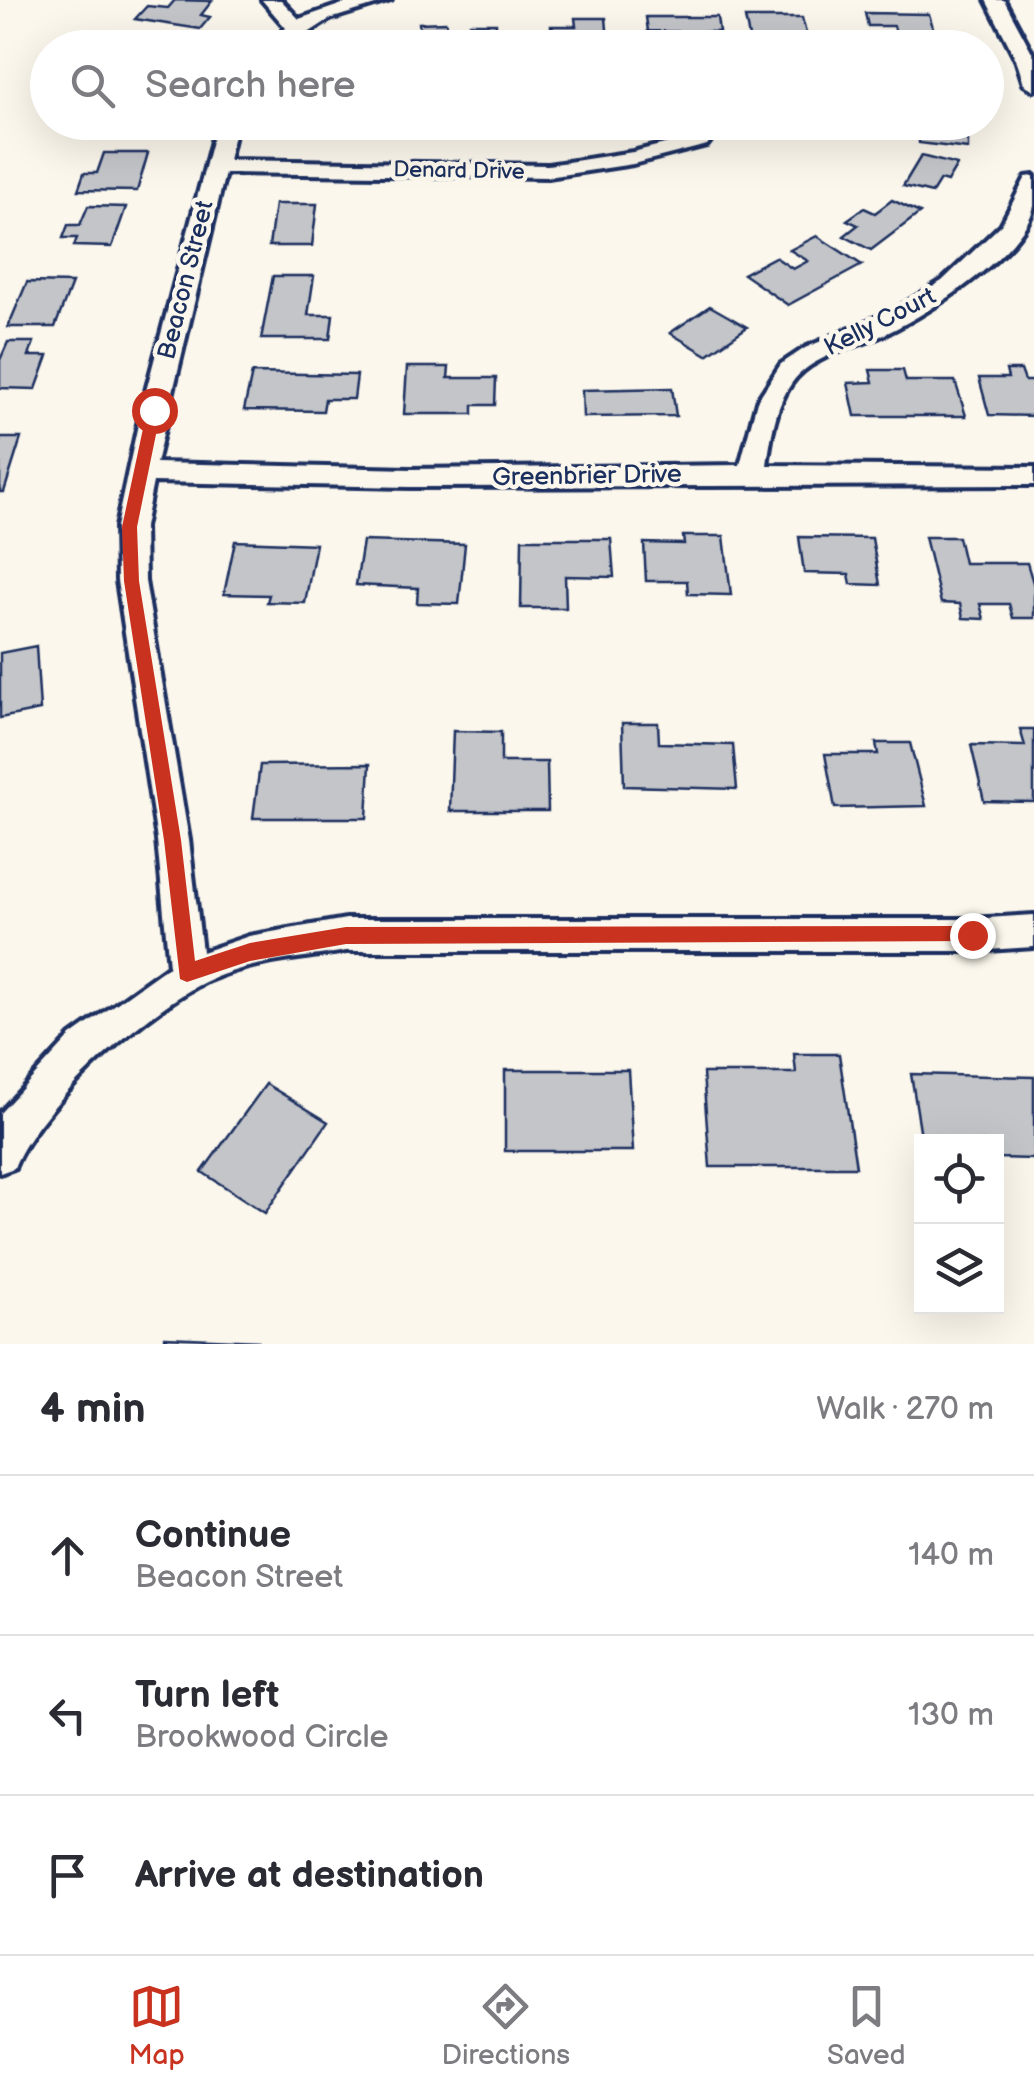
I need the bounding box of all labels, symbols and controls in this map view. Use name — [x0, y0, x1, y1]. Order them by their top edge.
search box — [30, 30, 1004, 140]
icon: search — [65, 58, 120, 113]
text: Search here — [145, 63, 356, 108]
street label: Denard Drive — [393, 156, 525, 186]
street label: Beacon Street — [151, 197, 221, 363]
street label: Kelly Court — [819, 281, 941, 363]
route start — [132, 388, 178, 434]
street label: Greenbrier Drive — [492, 459, 682, 493]
route end — [950, 913, 996, 959]
map controls — [914, 1134, 1004, 1314]
button: locate — [914, 1134, 1004, 1224]
button: layers — [914, 1224, 1004, 1314]
text: 4 min — [40, 1384, 146, 1435]
text: Walk · 270 m — [816, 1390, 994, 1429]
text: Continue — [135, 1513, 291, 1558]
icon: ahead — [40, 1528, 95, 1583]
text: 140 m — [908, 1536, 994, 1575]
text: Beacon Street — [135, 1558, 343, 1597]
text: Turn left — [135, 1673, 279, 1718]
icon: left — [40, 1688, 95, 1743]
text: 130 m — [908, 1696, 994, 1735]
text: Brookwood Circle — [135, 1718, 389, 1757]
icon: arrive — [40, 1848, 95, 1903]
text: Arrive at destination — [135, 1853, 484, 1898]
tab: Map — [128, 1979, 185, 2072]
tab: Directions — [441, 1979, 570, 2072]
tab: Saved — [827, 1979, 906, 2072]

